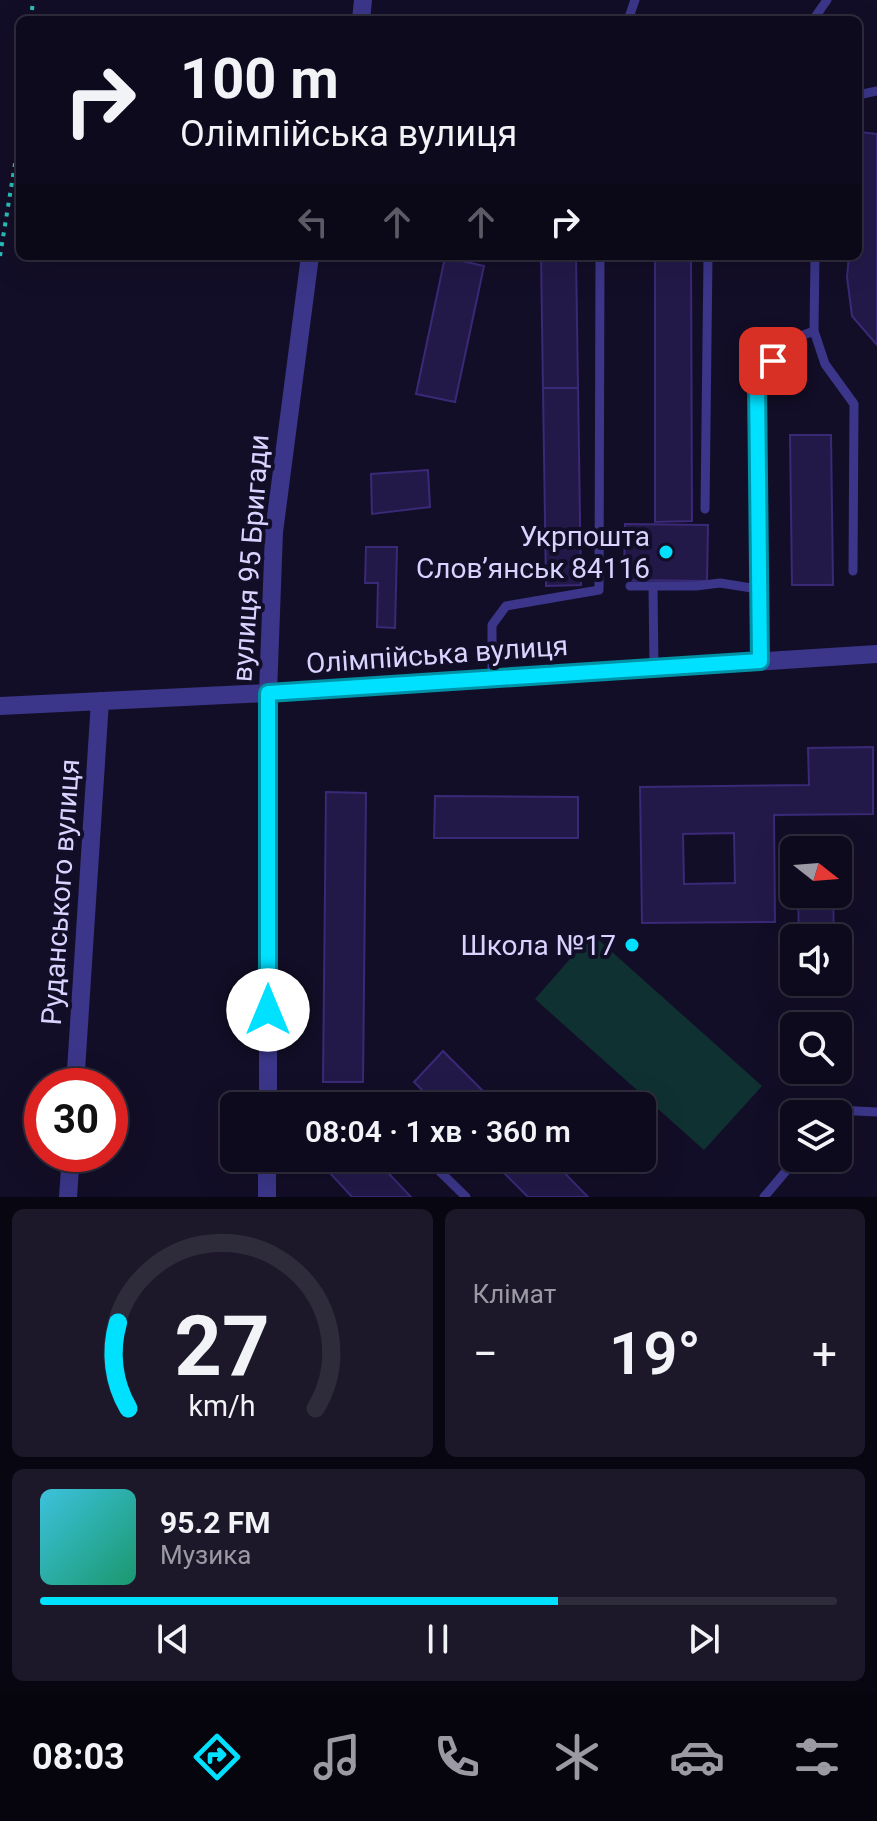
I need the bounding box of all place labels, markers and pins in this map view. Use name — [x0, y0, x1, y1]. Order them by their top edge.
pin — [739, 327, 807, 395]
place label: Укрпошта Слов’янськ 84116 — [416, 520, 650, 585]
marker: Укрпошта Слов’янськ 84116 — [657, 543, 675, 561]
place label: Школа №17 — [460, 929, 616, 962]
marker: Школа №17 — [623, 936, 641, 954]

